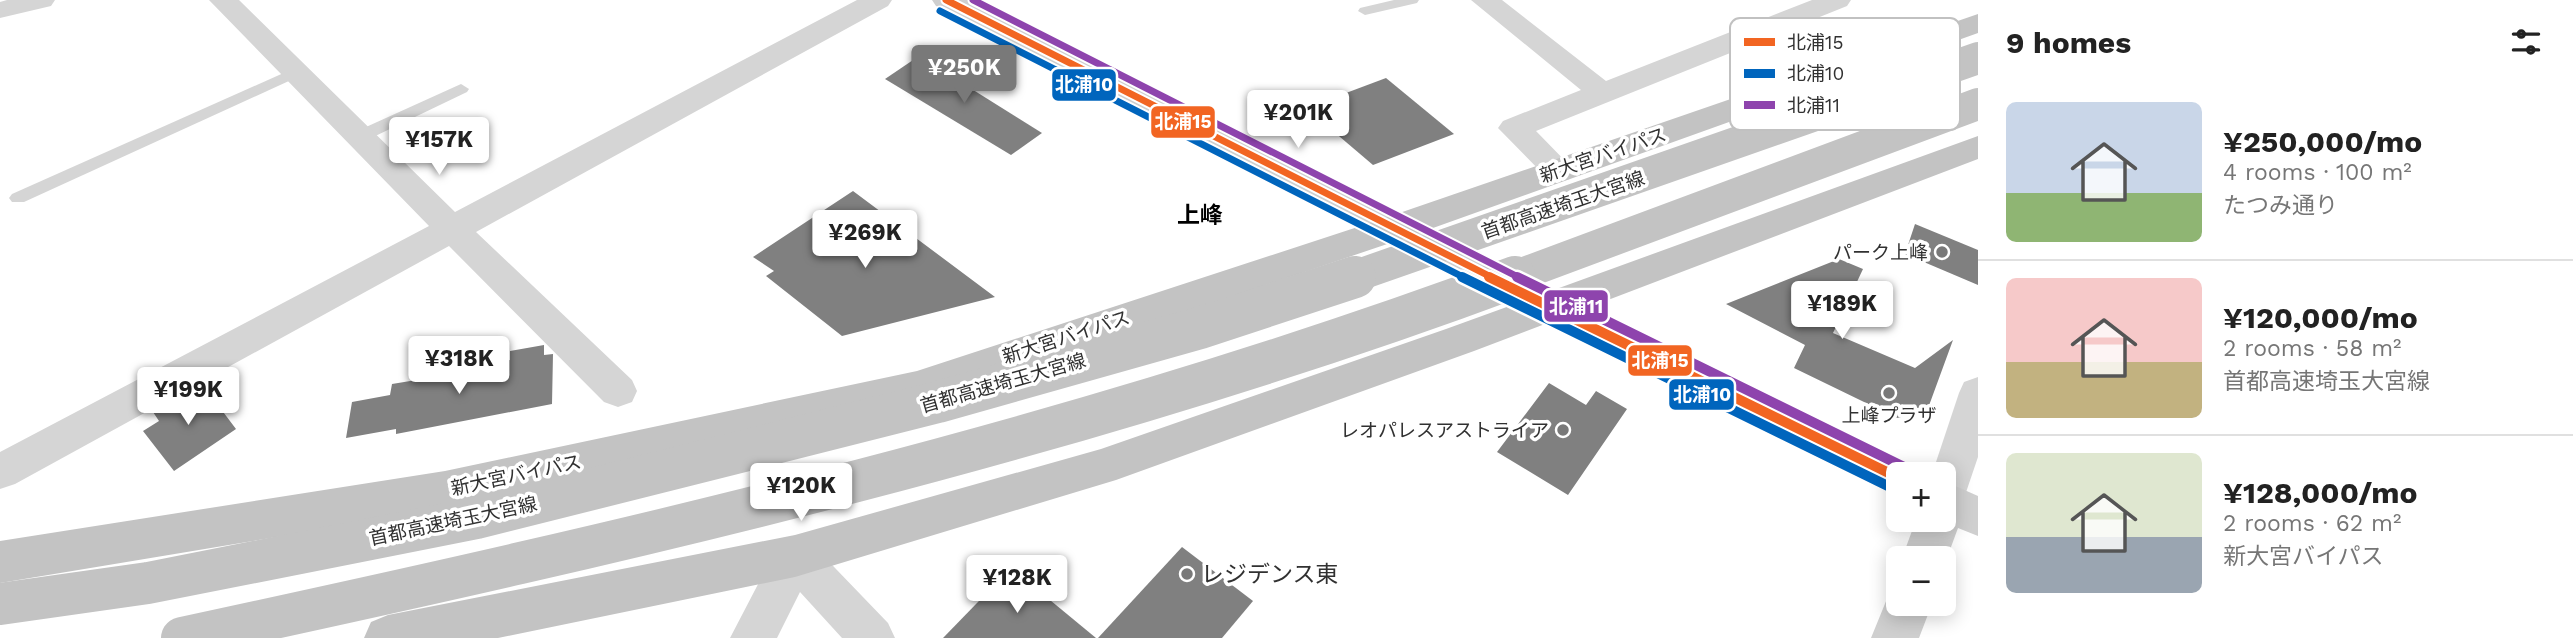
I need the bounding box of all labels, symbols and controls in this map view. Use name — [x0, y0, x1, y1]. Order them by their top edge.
legend — [1730, 18, 1960, 130]
icon: filters — [2507, 23, 2545, 61]
text: 9 homes — [2006, 25, 2131, 60]
text: 北浦15 — [1787, 31, 1843, 54]
pin: ¥250K — [915, 46, 1013, 105]
text: ¥250K — [927, 54, 1001, 81]
text: 北浦10 — [1787, 62, 1844, 85]
line badge: 北浦10 — [1051, 68, 1117, 102]
text: 北浦10 — [1055, 73, 1113, 96]
pin: ¥201K — [1249, 90, 1347, 150]
text: 北浦11 — [1787, 94, 1840, 117]
text: ¥201K — [1263, 99, 1333, 126]
line badge: 北浦15 — [1150, 105, 1216, 139]
text: 北浦15 — [1154, 110, 1212, 133]
pin: ¥157K — [390, 118, 488, 177]
street label: 新大宮バイパス — [1537, 123, 1669, 187]
text: ¥250,000/mo — [2223, 124, 2422, 159]
text: ¥157K — [405, 126, 473, 153]
icon: home — [2062, 130, 2146, 214]
text: 4 rooms · 100 m² — [2223, 159, 2412, 186]
street label: 首都高速埼玉大宮線 — [1478, 166, 1648, 244]
text: たつみ通り — [2223, 192, 2338, 219]
district label: 上峰 — [1177, 202, 1223, 229]
pin: ¥269K — [816, 210, 914, 270]
text: ¥269K — [828, 219, 902, 246]
place label: パーク上峰 — [1833, 241, 1928, 264]
marker: パーク上峰 — [1934, 244, 1950, 260]
pin: ¥189K — [1793, 282, 1891, 341]
line badge: 北浦11 — [1543, 289, 1609, 323]
text: ¥189K — [1807, 290, 1877, 317]
text: 北浦11 — [1549, 295, 1603, 318]
text: ¥120,000/mo — [2223, 300, 2418, 335]
street label: 新大宮バイパス — [999, 306, 1133, 368]
icon: home — [2062, 306, 2146, 390]
text: 2 rooms · 58 m² — [2223, 335, 2402, 362]
pin: ¥318K — [410, 336, 508, 396]
line badge: 北浦15 — [1627, 344, 1693, 377]
text: ¥318K — [424, 345, 494, 372]
street label: 首都高速埼玉大宮線 — [918, 348, 1088, 418]
text: 北浦15 — [1631, 349, 1689, 372]
pin: ¥199K — [139, 368, 237, 427]
text: 首都高速埼玉大宮線 — [2223, 368, 2430, 395]
text: ¥199K — [153, 376, 223, 403]
line badge: 北浦10 — [1668, 378, 1735, 411]
text: 北浦10 — [1673, 383, 1731, 406]
marker: 上峰プラザ — [1881, 385, 1897, 401]
place label: 上峰プラザ — [1841, 404, 1937, 427]
place label: レオパレスアストライア — [1340, 419, 1549, 442]
marker: レオパレスアストライア — [1555, 422, 1571, 438]
street label: 新大宮バイパス — [449, 450, 583, 500]
map controls — [1886, 462, 1956, 616]
button: + — [1886, 462, 1956, 532]
pin: ¥120K — [752, 463, 850, 523]
text: ¥120K — [766, 472, 836, 499]
text: ¥128,000/mo — [2223, 475, 2418, 510]
icon: home — [2062, 481, 2146, 565]
street label: 首都高速埼玉大宮線 — [367, 492, 539, 550]
text: 2 rooms · 62 m² — [2223, 510, 2401, 537]
text: 新大宮バイパス — [2223, 543, 2384, 570]
button: − — [1886, 546, 1956, 616]
pin: ¥128K — [968, 556, 1066, 615]
place label: レジデンス東 — [1201, 561, 1339, 588]
text: ¥128K — [982, 564, 1052, 591]
marker: レジデンス東 — [1179, 566, 1195, 582]

